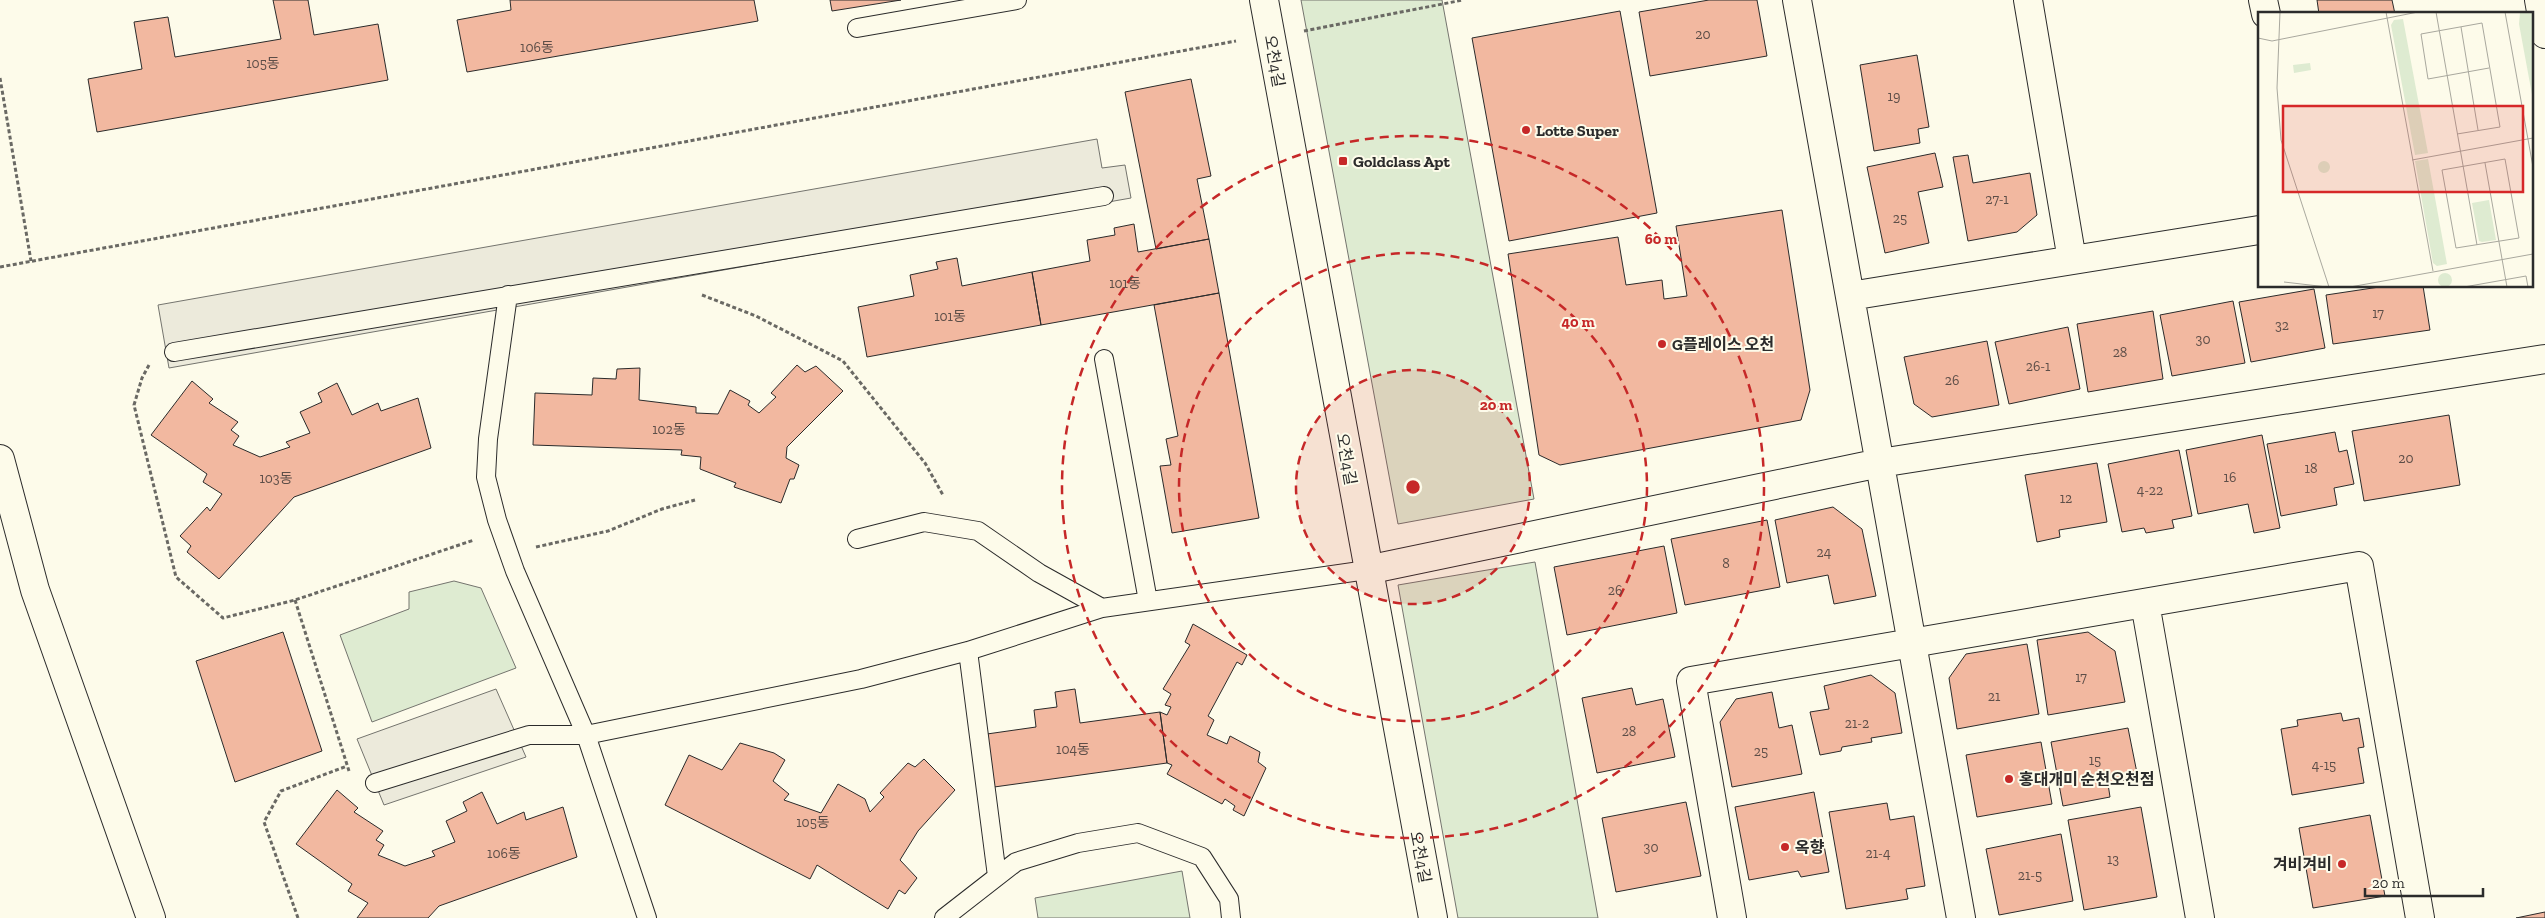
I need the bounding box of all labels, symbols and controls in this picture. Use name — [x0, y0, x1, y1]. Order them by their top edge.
inset map — [2258, 12, 2532, 288]
house number: 20 — [1695, 26, 1711, 43]
street label: 오천4길 — [1261, 33, 1288, 89]
house number: 106동 — [520, 39, 554, 56]
house number: 105동 — [246, 55, 280, 72]
house number: 19 — [1888, 88, 1900, 105]
place label: Lotte Super — [1536, 121, 1619, 140]
marker: Lotte Super — [1520, 124, 1532, 136]
place label: Goldclass Apt — [1353, 152, 1450, 171]
marker: Goldclass Apt — [1337, 155, 1349, 167]
house number: 27-1 — [1985, 191, 2009, 208]
house number: 25 — [1893, 210, 1907, 227]
text: 60 m — [1645, 230, 1677, 248]
house number: 101동 — [1109, 275, 1141, 292]
house number: 17 — [2372, 305, 2384, 322]
house number: 101동 — [934, 308, 966, 325]
text: 40 m — [1561, 313, 1595, 331]
house number: 32 — [2275, 317, 2289, 334]
house number: 30 — [2196, 331, 2210, 348]
place label: G플레이스 오천 — [1672, 335, 1774, 354]
marker: G플레이스 오천 — [1656, 338, 1668, 350]
house number: 28 — [2113, 344, 2127, 361]
house number: 26-1 — [2026, 358, 2051, 375]
house number: 26 — [1945, 372, 1959, 389]
text: 20 m — [1480, 396, 1512, 414]
house number: 102동 — [652, 421, 686, 438]
street label: 오천4길 — [1333, 431, 1360, 487]
house number: 20 — [2398, 450, 2414, 467]
house number: 18 — [2305, 460, 2317, 477]
house number: 16 — [2224, 469, 2236, 486]
house number: 103동 — [259, 470, 293, 487]
centre of rings — [1404, 478, 1422, 496]
house number: 4-22 — [2137, 482, 2163, 499]
house number: 12 — [2060, 490, 2072, 507]
house number: 24 — [1817, 544, 1832, 561]
house number: 8 — [1722, 555, 1730, 572]
house number: 26 — [1608, 582, 1622, 599]
house number: 17 — [2075, 669, 2087, 686]
house number: 21 — [1988, 688, 2001, 705]
house number: 21-2 — [1845, 715, 1869, 732]
house number: 28 — [1622, 723, 1636, 740]
house number: 104동 — [1056, 741, 1090, 758]
house number: 25 — [1754, 743, 1768, 760]
house number: 15 — [2089, 752, 2101, 769]
house number: 4-15 — [2312, 757, 2336, 774]
place label: 홍대개미 순천오천점 — [2019, 770, 2154, 789]
marker: 홍대개미 순천오천점 — [2003, 773, 2015, 785]
house number: 105동 — [796, 814, 830, 831]
street label: 오천4길 — [1406, 829, 1435, 885]
place label: 옥향 — [1795, 838, 1825, 857]
house number: 30 — [1644, 839, 1658, 856]
marker: 옥향 — [1779, 841, 1791, 853]
house number: 106동 — [487, 845, 521, 862]
house number: 21-4 — [1866, 845, 1891, 862]
house number: 13 — [2107, 851, 2119, 868]
place label: 겨비겨비 — [2273, 855, 2332, 874]
marker: 겨비겨비 — [2336, 858, 2348, 870]
scale bar — [2365, 866, 2482, 898]
house number: 21-5 — [2018, 867, 2042, 884]
text: 20 m — [2372, 874, 2405, 892]

